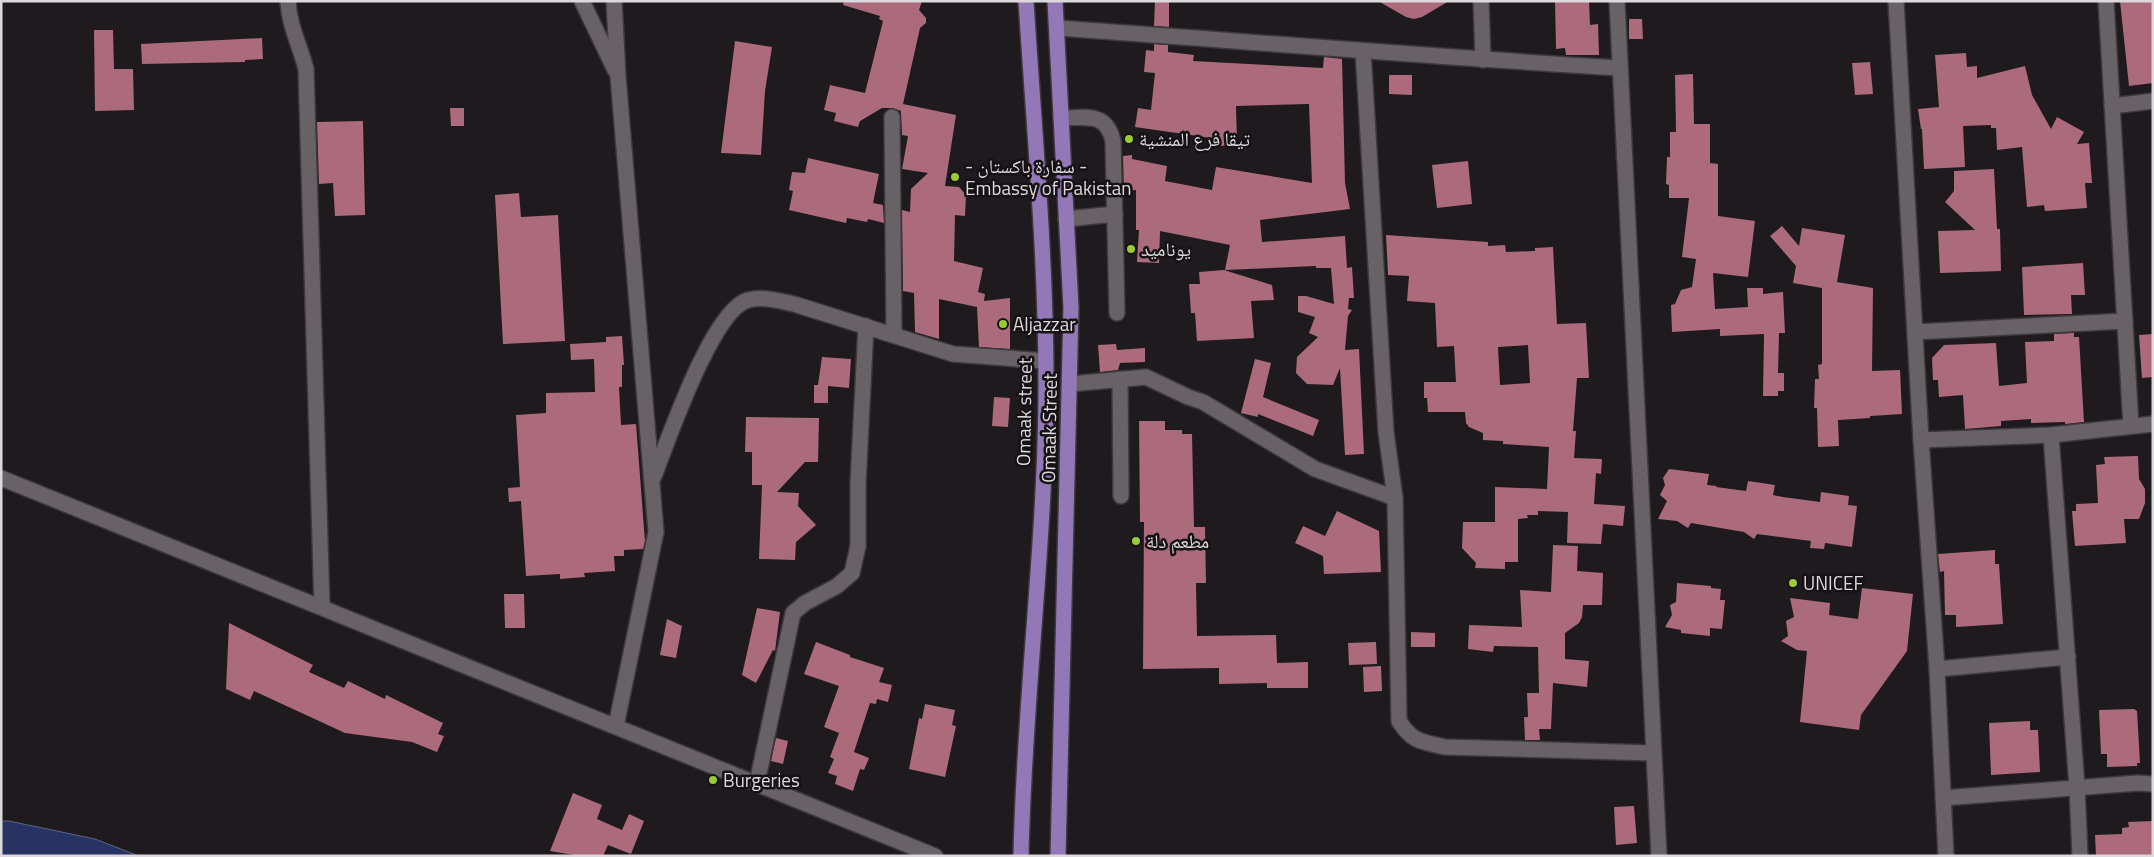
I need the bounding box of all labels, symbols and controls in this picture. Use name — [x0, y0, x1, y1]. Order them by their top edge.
place label: تيقا فرع المنشية — [1139, 124, 1250, 153]
marker: تيقا فرع المنشية — [1123, 133, 1135, 145]
place label: - سفارة باكستان - Embassy of Pakistan — [965, 151, 1131, 202]
marker: - سفارة باكستان - Embassy of Pakistan — [949, 171, 961, 183]
place label: يوناميد — [1141, 234, 1191, 263]
marker: يوناميد — [1125, 243, 1137, 255]
place label: Aljazzar — [1013, 309, 1076, 338]
marker: Aljazzar — [997, 318, 1009, 330]
street label: Omaak street — [1008, 357, 1039, 466]
street label: Omaak Street — [1033, 373, 1064, 483]
place label: مطعم دلة — [1146, 526, 1209, 555]
marker: مطعم دلة — [1130, 535, 1142, 547]
place label: UNICEF — [1803, 568, 1864, 597]
marker: UNICEF — [1787, 577, 1799, 589]
place label: Burgeries — [723, 765, 800, 794]
marker: Burgeries — [707, 774, 719, 786]

